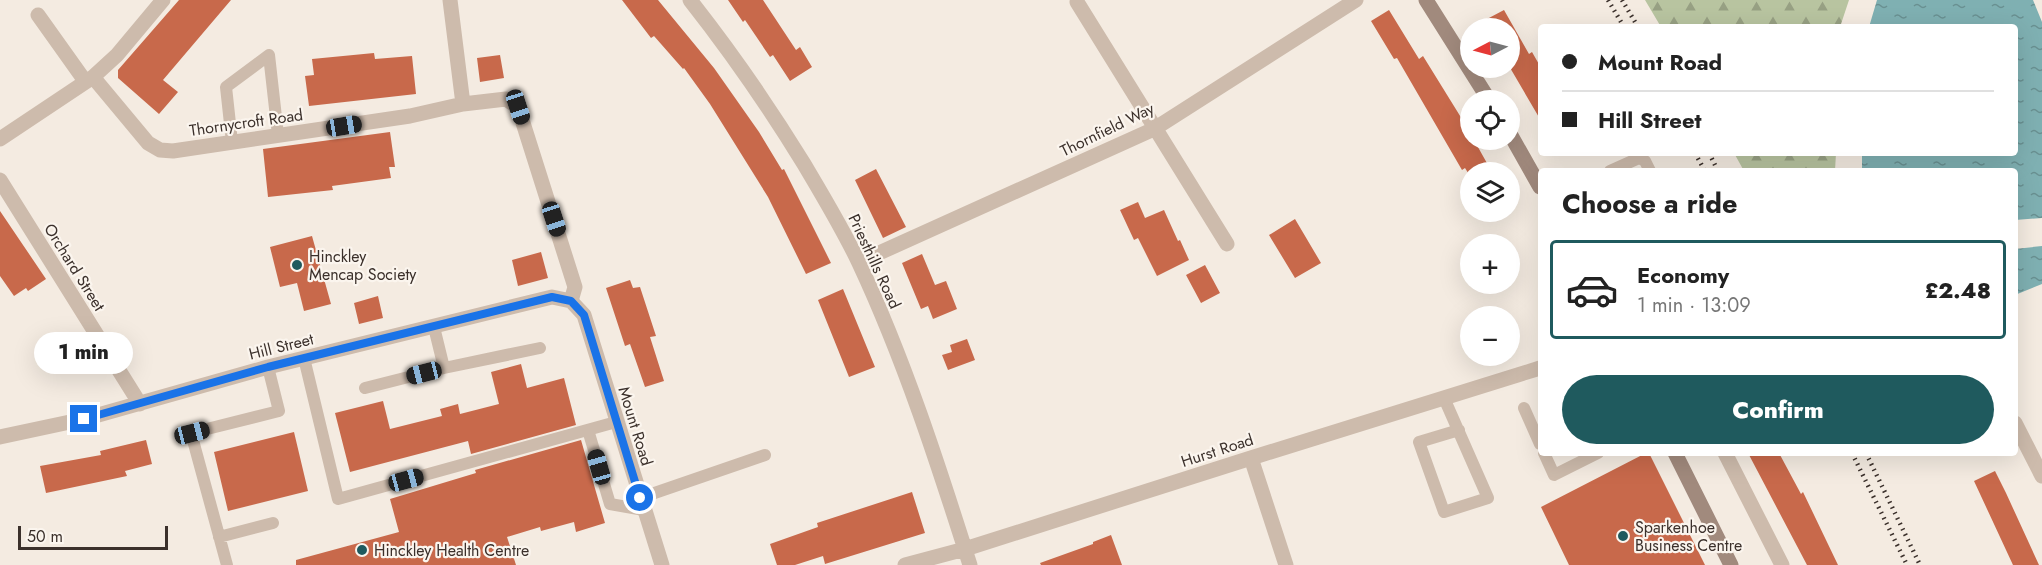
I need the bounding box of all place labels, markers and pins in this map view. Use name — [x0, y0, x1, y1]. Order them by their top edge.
place label: Hinckley Mencap Society — [309, 245, 417, 286]
marker: Hinckley Mencap Society — [290, 258, 304, 272]
place label: Sparkenhoe Business Centre — [1635, 516, 1742, 557]
marker: Sparkenhoe Business Centre — [1616, 529, 1630, 543]
place label: Hinckley Health Centre — [374, 539, 529, 562]
marker: Hinckley Health Centre — [355, 543, 369, 557]

